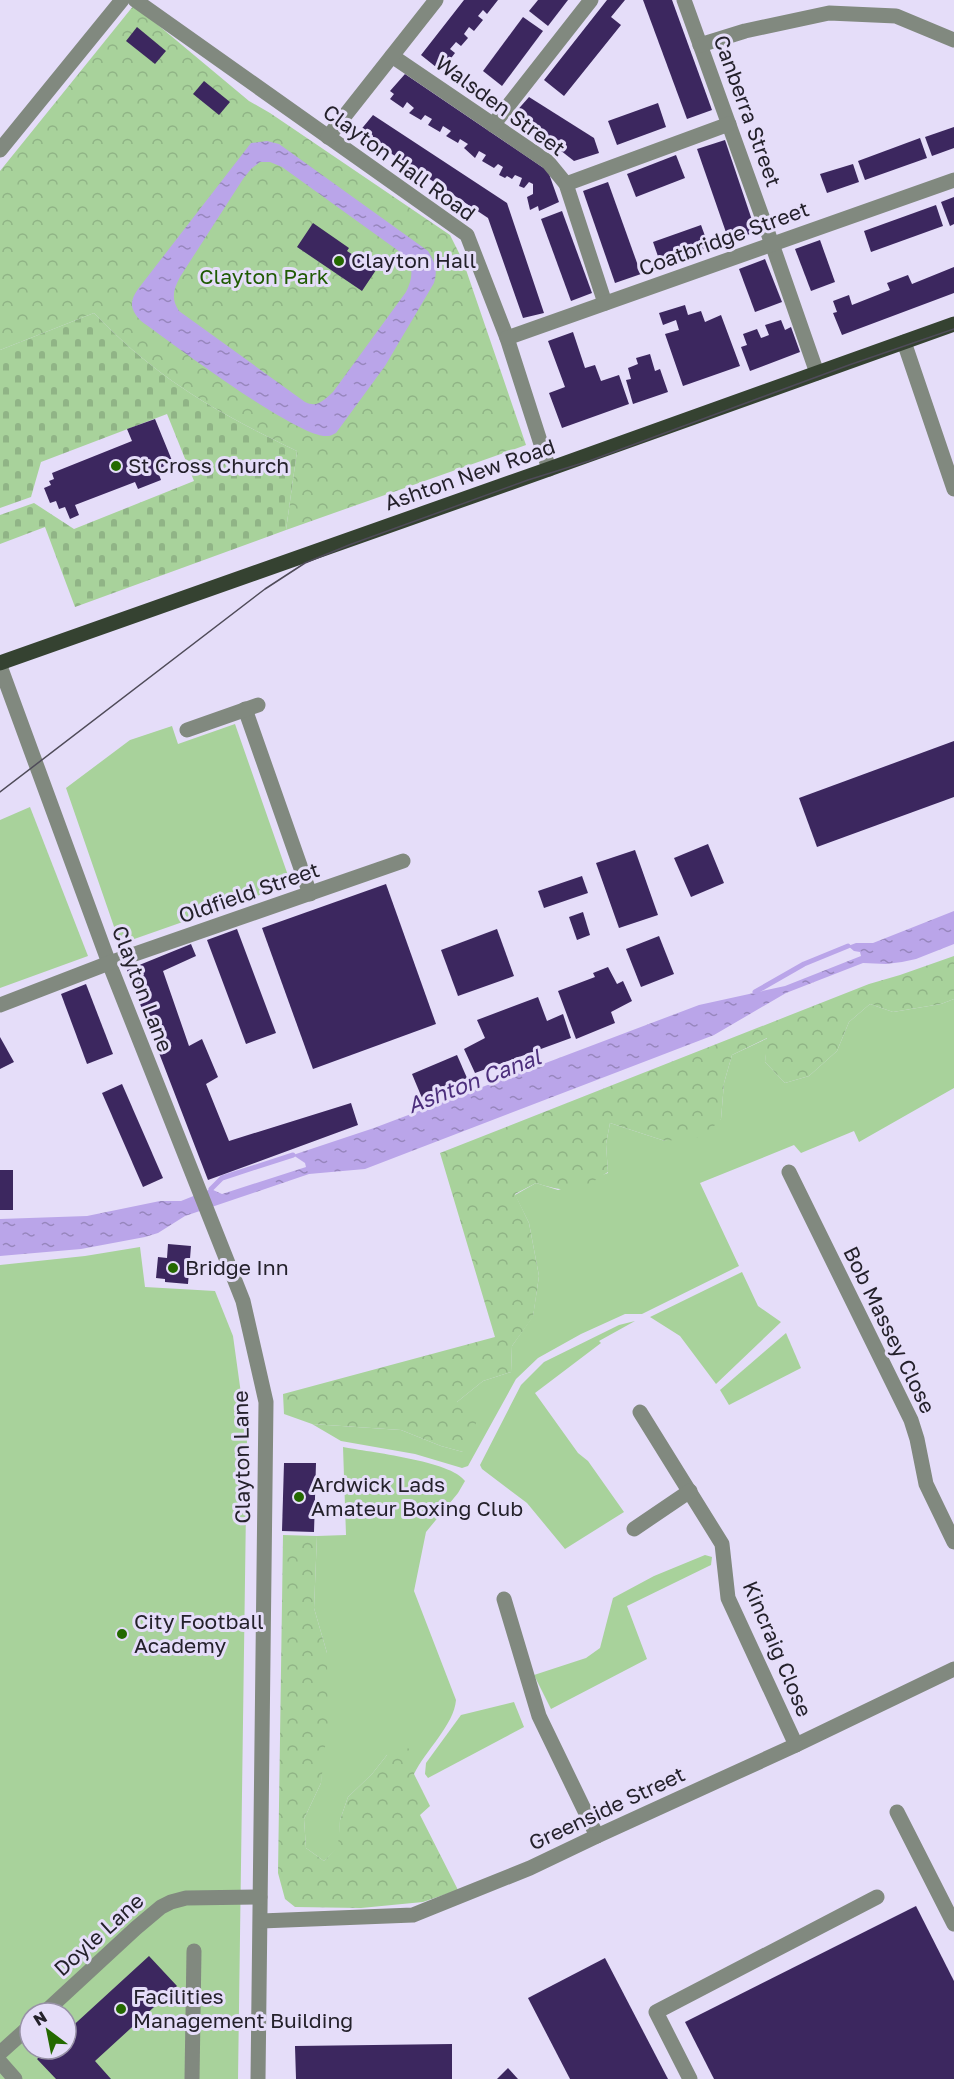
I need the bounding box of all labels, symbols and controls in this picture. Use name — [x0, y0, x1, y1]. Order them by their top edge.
street label: Canberra Street — [708, 31, 787, 190]
street label: Walsden Street — [430, 49, 571, 161]
street label: Clayton Hall Road — [318, 98, 481, 226]
street label: Coatbridge Street — [635, 195, 812, 281]
place label: Clayton Hall — [351, 247, 476, 273]
marker: Clayton Hall — [332, 254, 346, 268]
park label: Clayton Park — [199, 263, 329, 289]
street label: Ashton New Road — [381, 433, 558, 515]
place label: St Cross Church — [128, 452, 289, 478]
marker: St Cross Church — [109, 459, 123, 473]
street label: Oldfield Street — [175, 856, 323, 928]
street label: Clayton Lane — [107, 922, 179, 1055]
water label: Ashton Canal — [403, 1042, 545, 1118]
street label: Bob Massey Close — [838, 1242, 942, 1417]
place label: Bridge Inn — [185, 1254, 289, 1280]
marker: Bridge Inn — [166, 1261, 180, 1275]
street label: Clayton Lane — [227, 1390, 255, 1524]
place label: Ardwick Lads Amateur Boxing Club — [311, 1471, 523, 1521]
marker: Ardwick Lads Amateur Boxing Club — [292, 1490, 306, 1504]
street label: Kincraig Close — [738, 1577, 818, 1720]
place label: City Football Academy — [134, 1608, 264, 1658]
marker: City Football Academy — [115, 1627, 129, 1641]
street label: Greenside Street — [524, 1761, 689, 1856]
street label: Doyle Lane — [48, 1887, 149, 1981]
place label: Facilities Management Building — [133, 1983, 353, 2033]
north arrow — [18, 2001, 78, 2061]
marker: Facilities Management Building — [114, 2002, 128, 2016]
text: N — [30, 2007, 51, 2030]

